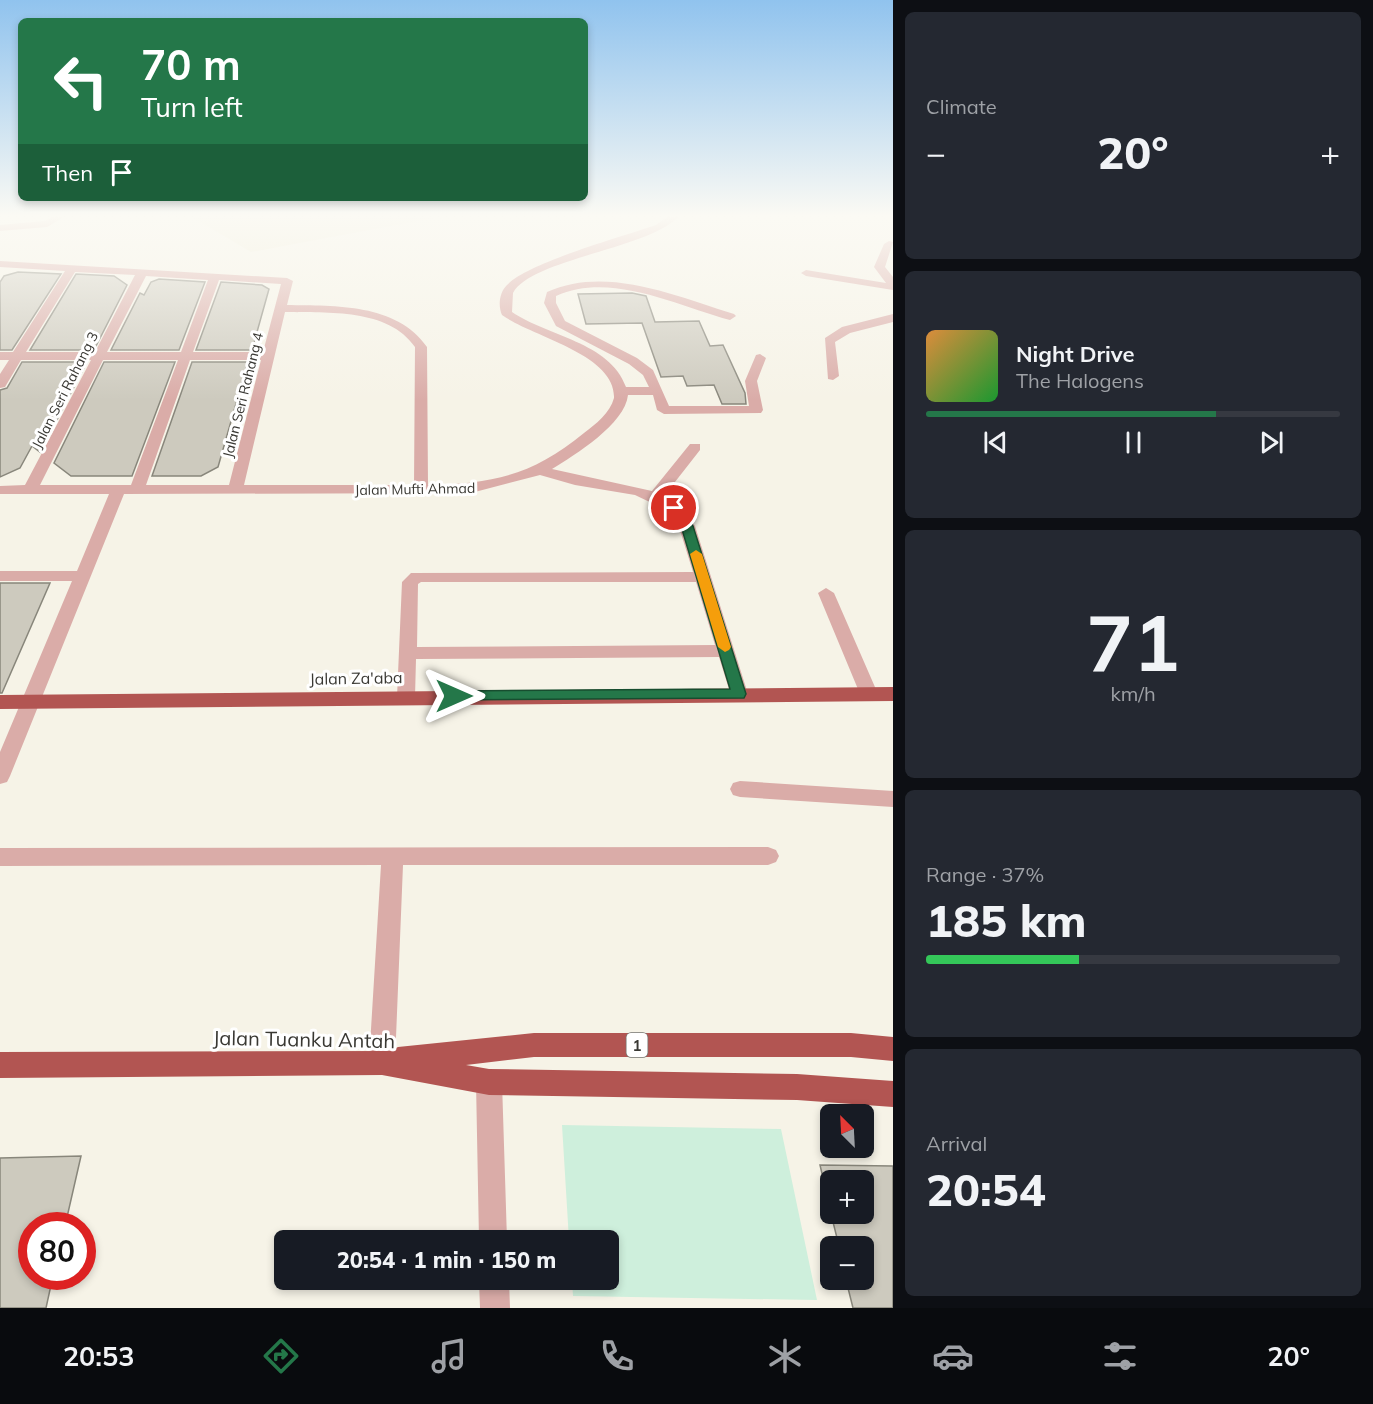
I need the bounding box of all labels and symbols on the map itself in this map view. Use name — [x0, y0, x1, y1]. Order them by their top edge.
street label: Jalan Seri Rahang 3 — [28, 329, 102, 451]
street label: Jalan Seri Rahang 4 — [219, 330, 267, 459]
street label: Jalan Mufti Ahmad — [355, 479, 475, 499]
pin — [648, 482, 699, 533]
position arrow — [422, 664, 486, 728]
street label: Jalan Za'aba — [309, 667, 403, 689]
street label: Jalan Tuanku Antah — [213, 1025, 395, 1053]
road number: 1 — [626, 1033, 648, 1057]
north arrow — [820, 1104, 874, 1158]
speed limit sign: 80 — [18, 1212, 96, 1290]

